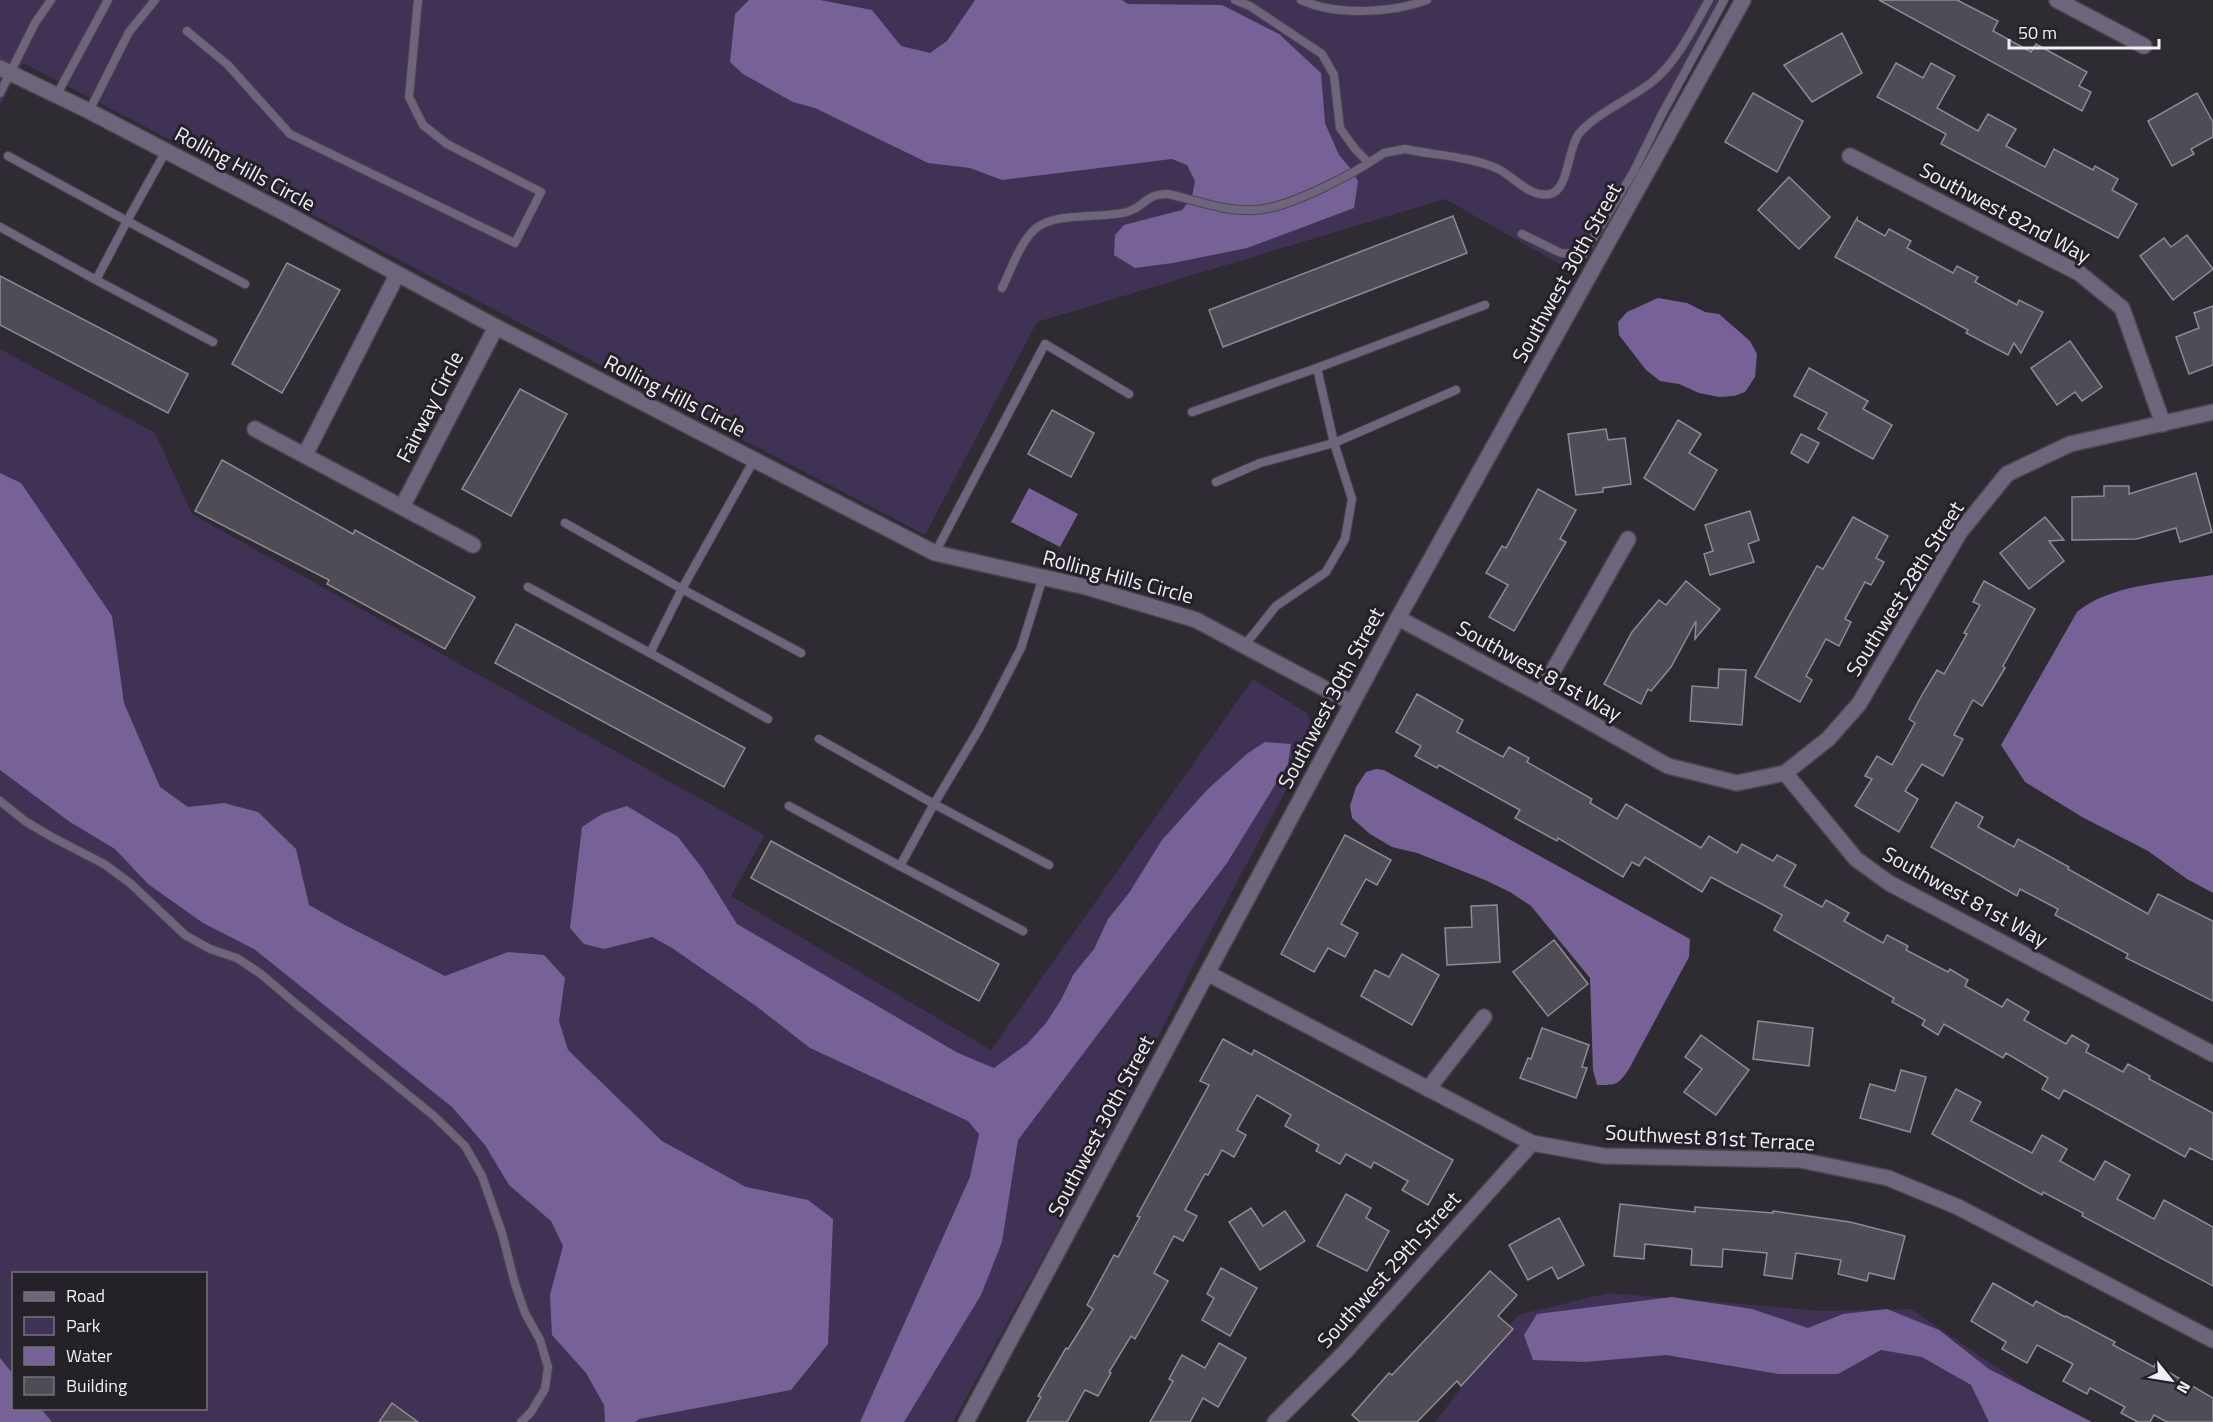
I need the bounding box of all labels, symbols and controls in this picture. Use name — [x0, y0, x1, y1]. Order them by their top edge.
scale bar — [2009, 12, 2159, 50]
text: 50 m — [2018, 19, 2057, 46]
street label: Rolling Hills Circle — [169, 118, 322, 219]
street label: Southwest 82nd Way — [1914, 153, 2097, 271]
street label: Southwest 30th Street — [1503, 176, 1629, 368]
street label: Fairway Circle — [387, 345, 471, 468]
street label: Rolling Hills Circle — [599, 346, 752, 445]
street label: Southwest 28th Street — [1837, 494, 1971, 682]
street label: Rolling Hills Circle — [1039, 540, 1197, 612]
street label: Southwest 30th Street — [1269, 601, 1392, 794]
street label: Southwest 81st Way — [1451, 611, 1628, 729]
street label: Southwest 81st Way — [1877, 837, 2054, 955]
street label: Southwest 30th Street — [1039, 1029, 1162, 1222]
street label: Southwest 81st Terrace — [1604, 1116, 1816, 1158]
street label: Southwest 29th Street — [1309, 1183, 1468, 1355]
legend — [12, 1272, 207, 1410]
text: Road — [66, 1282, 105, 1309]
text: Park — [66, 1312, 101, 1339]
text: Water — [66, 1342, 112, 1369]
north arrow — [2141, 1350, 2201, 1410]
text: Building — [66, 1372, 127, 1399]
text: N — [2171, 1377, 2197, 1398]

